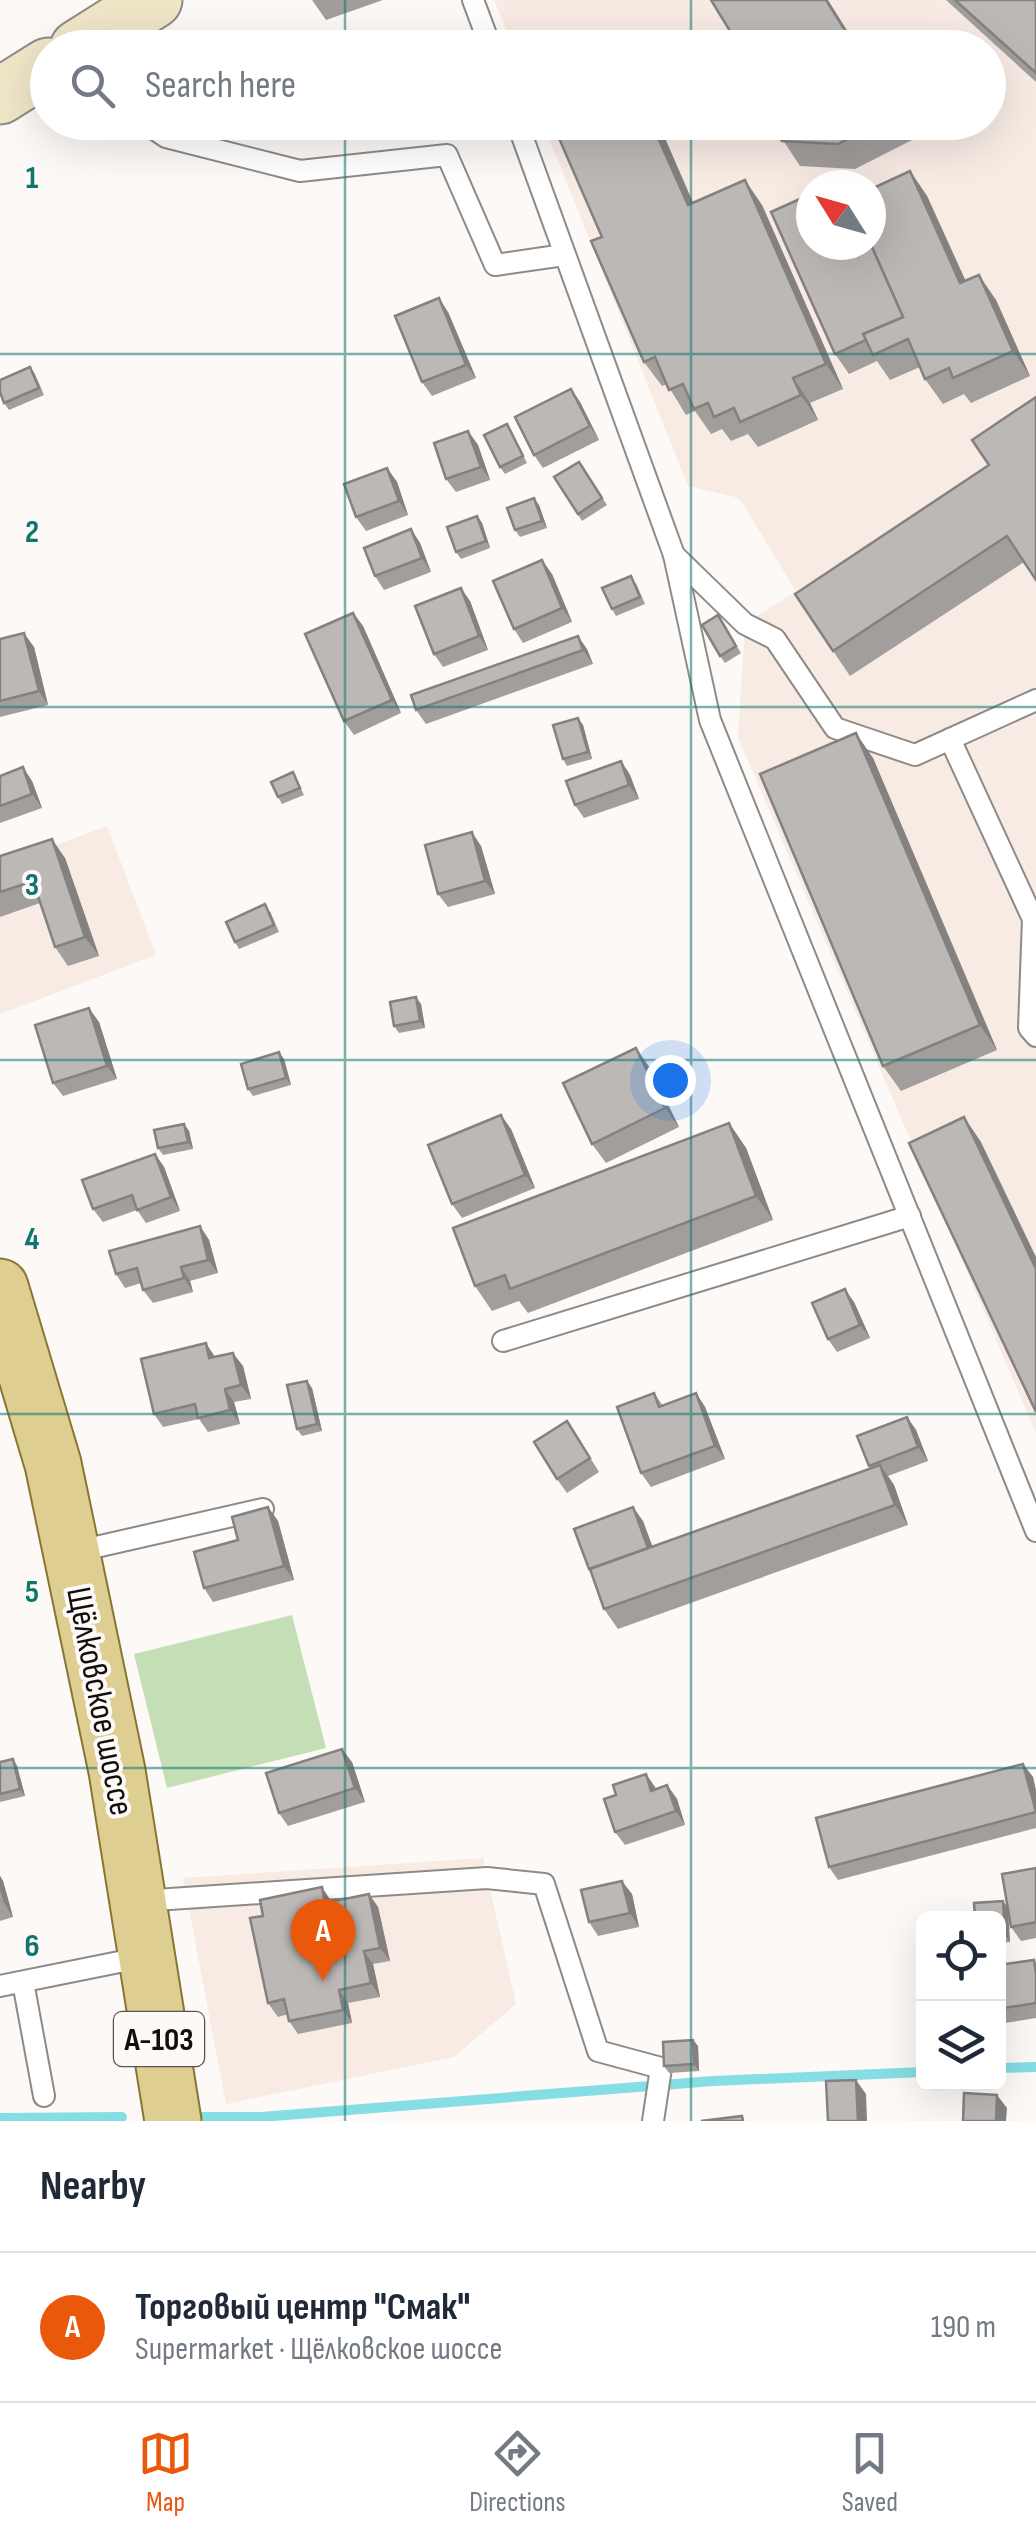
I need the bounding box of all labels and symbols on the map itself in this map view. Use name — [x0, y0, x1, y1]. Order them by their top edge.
text: 1 — [26, 159, 39, 198]
north arrow — [796, 170, 886, 260]
text: 2 — [25, 513, 39, 552]
text: 3 — [25, 866, 39, 905]
your location — [645, 1055, 696, 1106]
text: 4 — [25, 1220, 40, 1259]
text: 5 — [25, 1573, 39, 1612]
street label: Щёлковское шоссе — [56, 1583, 143, 1819]
pin: A — [290, 1898, 356, 1981]
text: 6 — [24, 1927, 40, 1966]
road number: А-103 — [114, 2012, 204, 2066]

